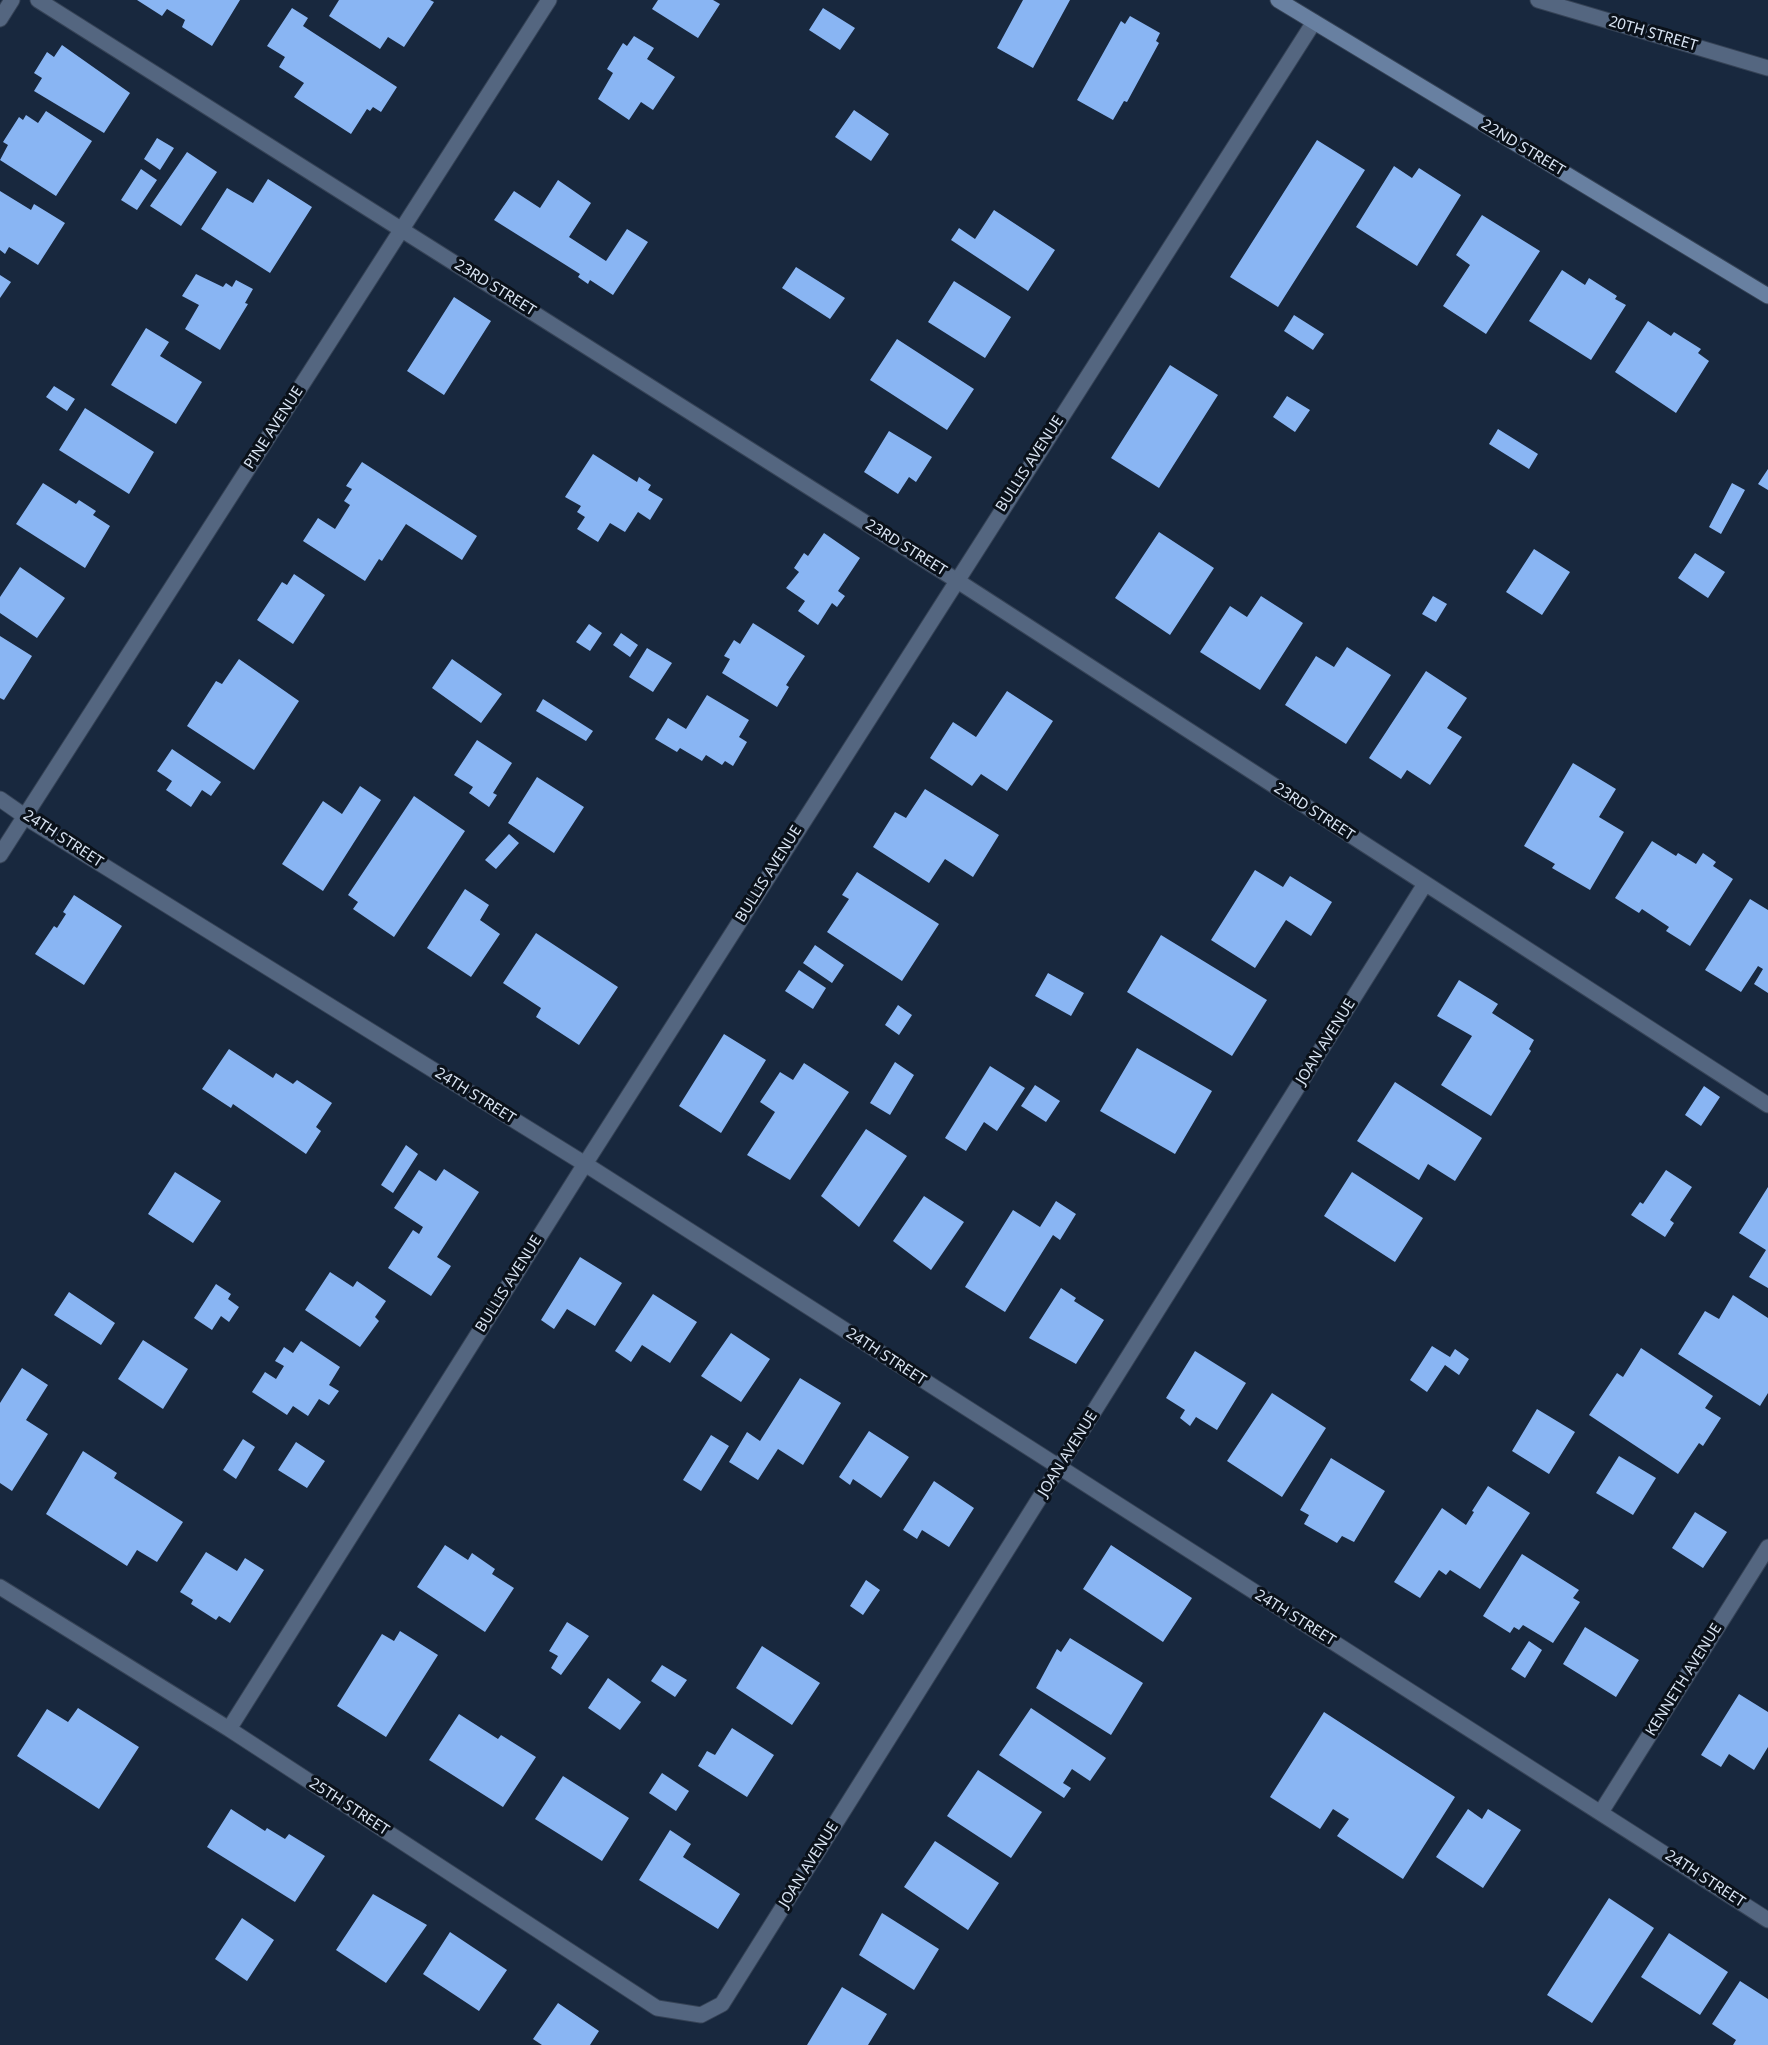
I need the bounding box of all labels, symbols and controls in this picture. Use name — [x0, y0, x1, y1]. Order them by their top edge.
street label: 20TH STREET — [1607, 13, 1699, 55]
street label: 22ND STREET — [1478, 116, 1568, 180]
street label: 23RD STREET — [451, 256, 539, 320]
street label: PINE AVENUE — [241, 383, 307, 473]
street label: BULLIS AVENUE — [992, 413, 1068, 515]
street label: 23RD STREET — [862, 516, 950, 580]
street label: 23RD STREET — [1270, 779, 1358, 845]
street label: 24TH STREET — [20, 807, 106, 871]
street label: BULLIS AVENUE — [732, 822, 806, 926]
street label: JOAN AVENUE — [1293, 996, 1359, 1088]
street label: 24TH STREET — [431, 1064, 519, 1128]
street label: BULLIS AVENUE — [472, 1232, 546, 1336]
street label: 24TH STREET — [843, 1325, 929, 1389]
street label: JOAN AVENUE — [1035, 1408, 1101, 1500]
street label: 24TH STREET — [1251, 1586, 1339, 1650]
street label: KENNETH AVENUE — [1642, 1620, 1726, 1740]
street label: 25TH STREET — [306, 1775, 392, 1839]
street label: JOAN AVENUE — [776, 1819, 842, 1911]
street label: 24TH STREET — [1662, 1847, 1748, 1911]

